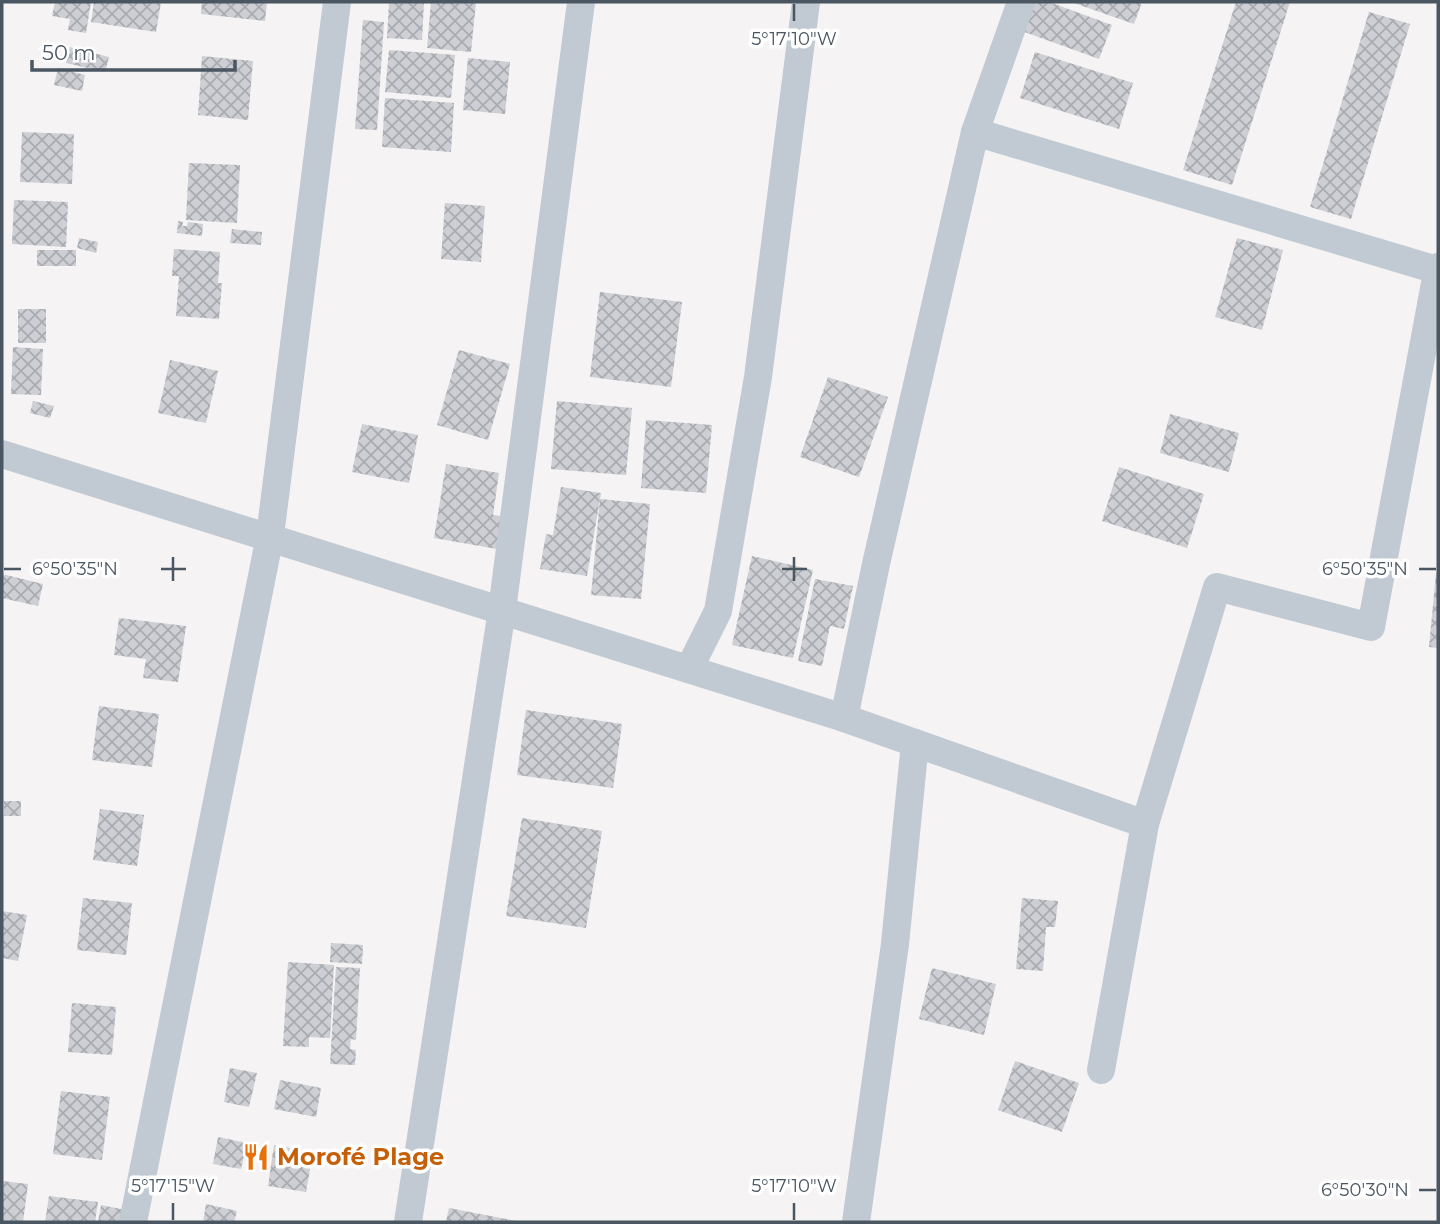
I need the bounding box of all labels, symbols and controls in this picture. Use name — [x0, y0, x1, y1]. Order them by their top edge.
scale bar — [32, 28, 234, 72]
text: 5°17'10"W — [751, 28, 837, 50]
text: 50 m — [42, 40, 96, 65]
text: 6°50'35"N — [32, 558, 118, 580]
text: 6°50'35"N — [1322, 558, 1408, 580]
restaurant icon: Morofé Plage — [241, 1142, 271, 1172]
place label: Morofé Plage — [277, 1142, 444, 1171]
text: 5°17'15"W — [131, 1175, 215, 1197]
text: 5°17'10"W — [751, 1175, 837, 1197]
text: 6°50'30"N — [1321, 1179, 1409, 1201]

